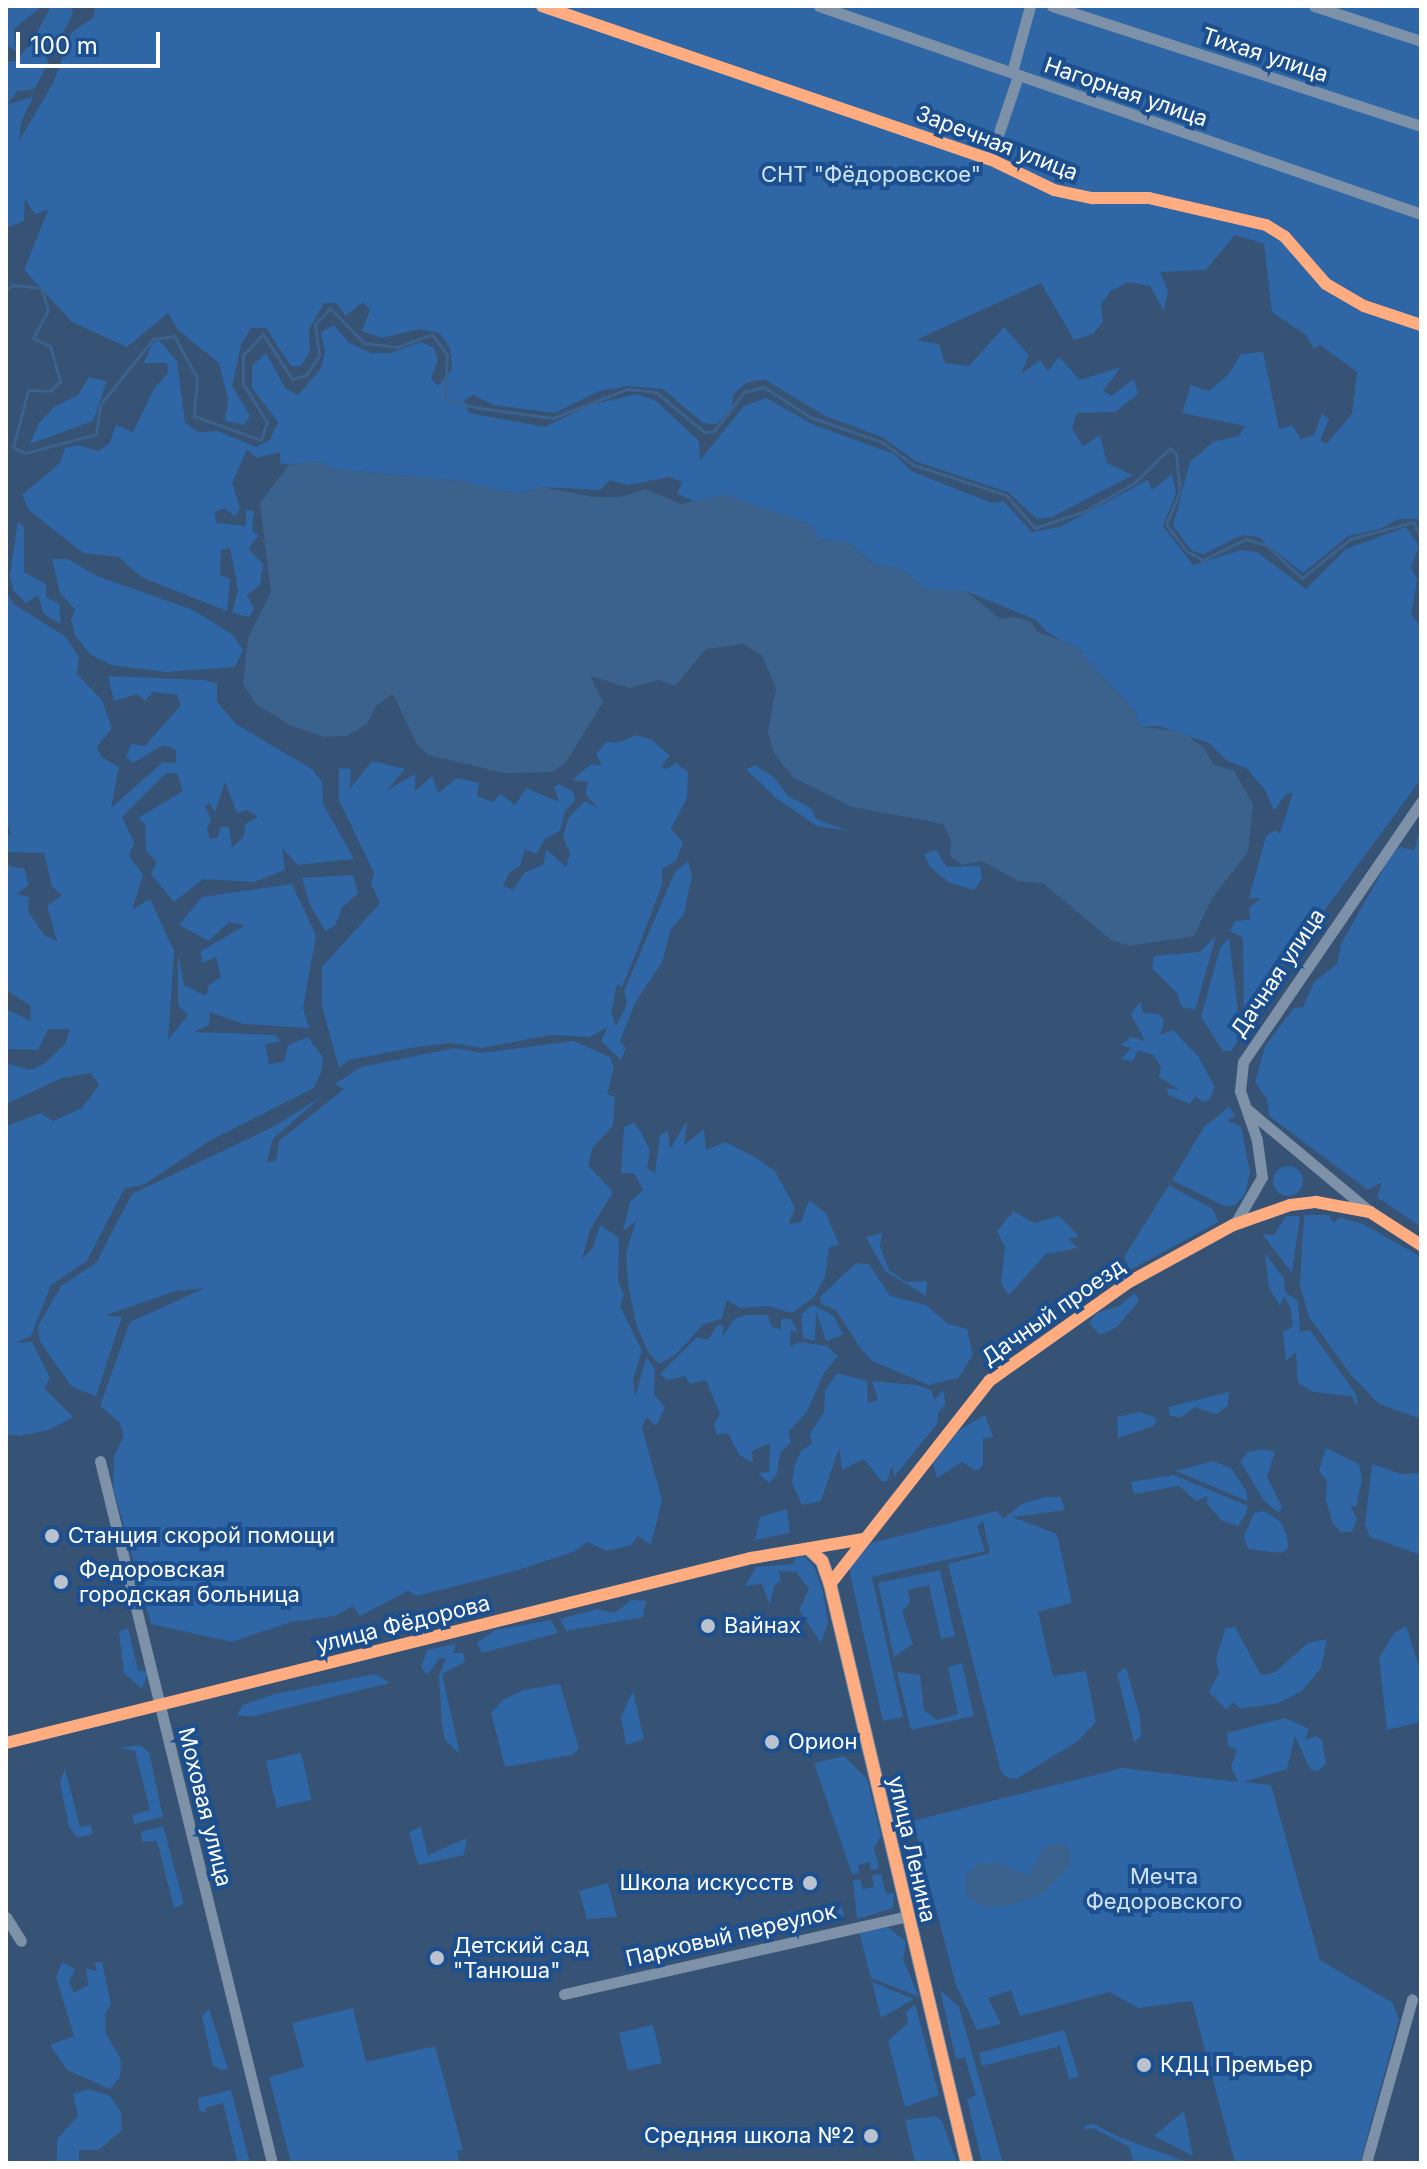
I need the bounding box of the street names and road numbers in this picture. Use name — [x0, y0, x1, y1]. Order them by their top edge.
street label: Тихая улица — [1199, 22, 1331, 88]
street label: Нагорная улица — [1041, 52, 1211, 132]
street label: Заречная улица — [912, 100, 1082, 186]
street label: Дачная улица — [1225, 904, 1331, 1042]
street label: Дачный проезд — [976, 1253, 1130, 1371]
street label: улица Фёдорова — [313, 1590, 493, 1658]
street label: Моховая улица — [172, 1725, 238, 1889]
street label: улица Ленина — [882, 1773, 942, 1925]
street label: Парковый переулок — [623, 1898, 839, 1972]

